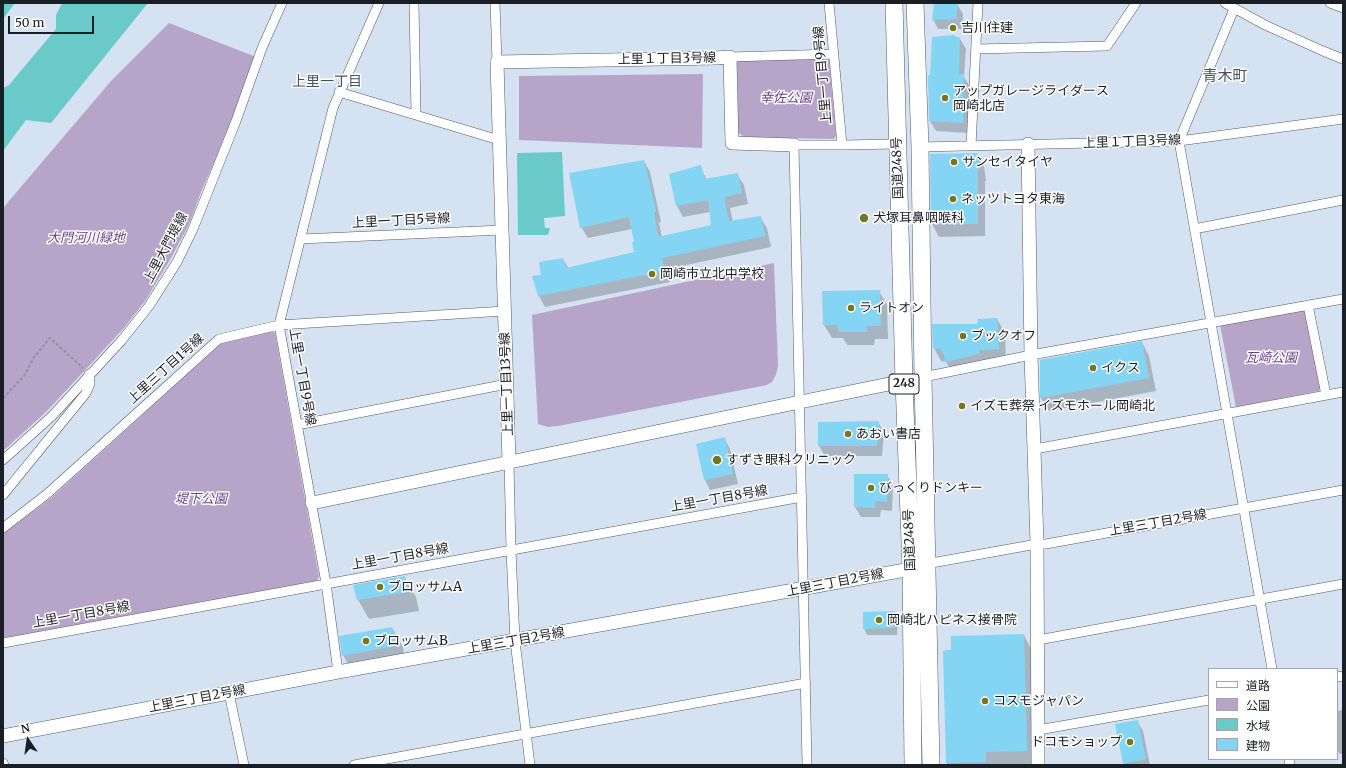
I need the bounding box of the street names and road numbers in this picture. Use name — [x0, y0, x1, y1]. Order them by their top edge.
street label: 上里一丁目9号線 — [811, 25, 835, 125]
street label: 上里１丁目3号線 — [618, 50, 716, 68]
street label: 上里１丁目3号線 — [1083, 132, 1181, 152]
street label: 国道248号 — [889, 137, 907, 199]
street label: 上里大門堤線 — [141, 210, 191, 286]
street label: 上里一丁目5号線 — [351, 211, 451, 231]
street label: 上里一丁目9号線 — [286, 327, 318, 427]
street label: 上里三丁目1号線 — [125, 331, 207, 407]
street label: 上里一丁目13号線 — [497, 332, 517, 436]
road number: 248 — [889, 374, 919, 394]
street label: 上里一丁目8号線 — [669, 483, 769, 515]
street label: 上里三丁目2号線 — [1108, 507, 1208, 539]
street label: 国道248号 — [901, 509, 919, 571]
street label: 上里一丁目8号線 — [350, 541, 450, 573]
street label: 上里三丁目2号線 — [785, 566, 885, 600]
street label: 上里一丁目8号線 — [31, 599, 131, 631]
street label: 上里三丁目2号線 — [466, 625, 566, 657]
street label: 上里三丁目2号線 — [147, 682, 247, 716]

